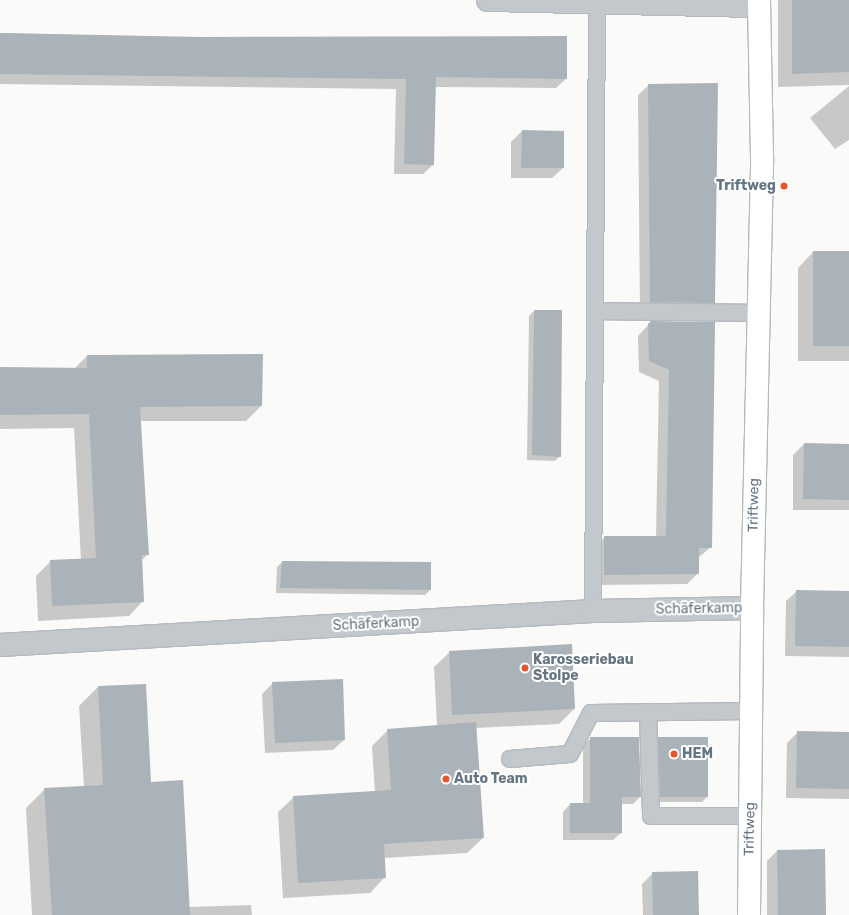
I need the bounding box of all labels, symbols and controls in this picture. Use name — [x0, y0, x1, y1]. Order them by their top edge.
place label: Triftweg — [716, 178, 776, 194]
marker: Triftweg — [779, 181, 789, 191]
street label: Triftweg — [745, 478, 763, 532]
street label: Schäferkamp — [656, 600, 742, 618]
street label: Schäferkamp — [332, 613, 420, 635]
place label: Karosseriebau Stolpe — [533, 652, 634, 684]
marker: Karosseriebau Stolpe — [520, 663, 530, 673]
place label: HEM — [682, 746, 713, 762]
marker: HEM — [669, 749, 679, 759]
place label: Auto Team — [454, 771, 528, 787]
marker: Auto Team — [441, 774, 451, 784]
street label: Triftweg — [741, 802, 759, 856]

